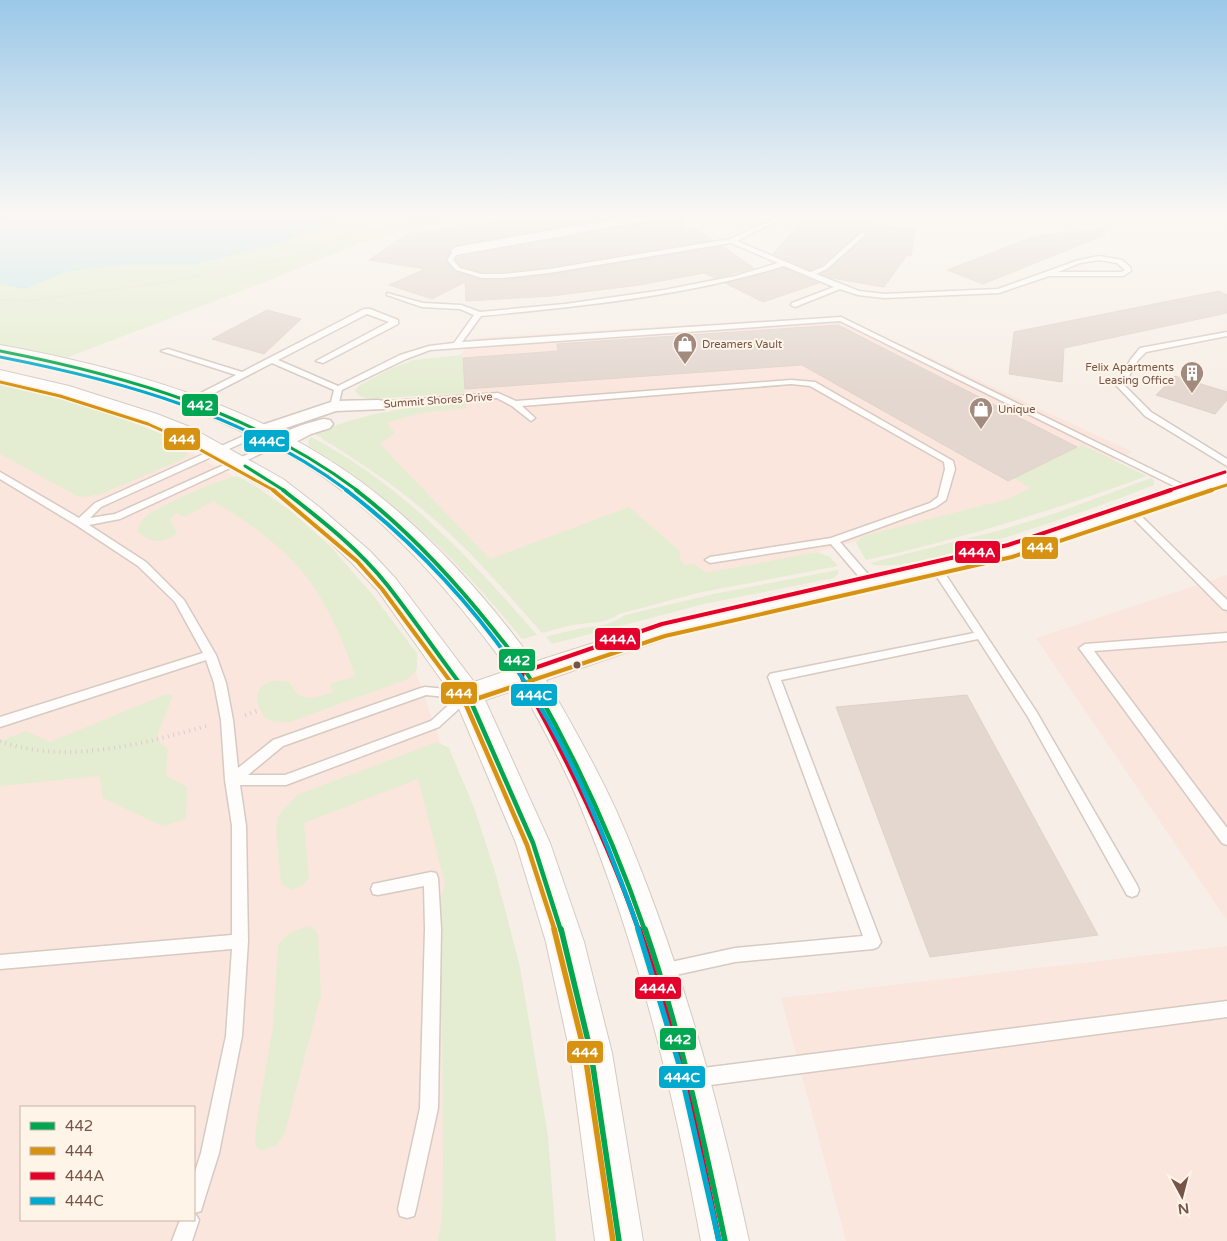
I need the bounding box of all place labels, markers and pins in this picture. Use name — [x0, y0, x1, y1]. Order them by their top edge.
shop icon: Dreamers Vault — [672, 331, 698, 365]
place label: Dreamers Vault — [702, 338, 782, 351]
building icon: Felix Apartments Leasing Office — [1179, 360, 1205, 394]
place label: Felix Apartments Leasing Office — [1085, 361, 1174, 387]
shop icon: Unique — [968, 396, 994, 430]
place label: Unique — [998, 403, 1035, 416]
unlabelled marker — [572, 660, 582, 670]

